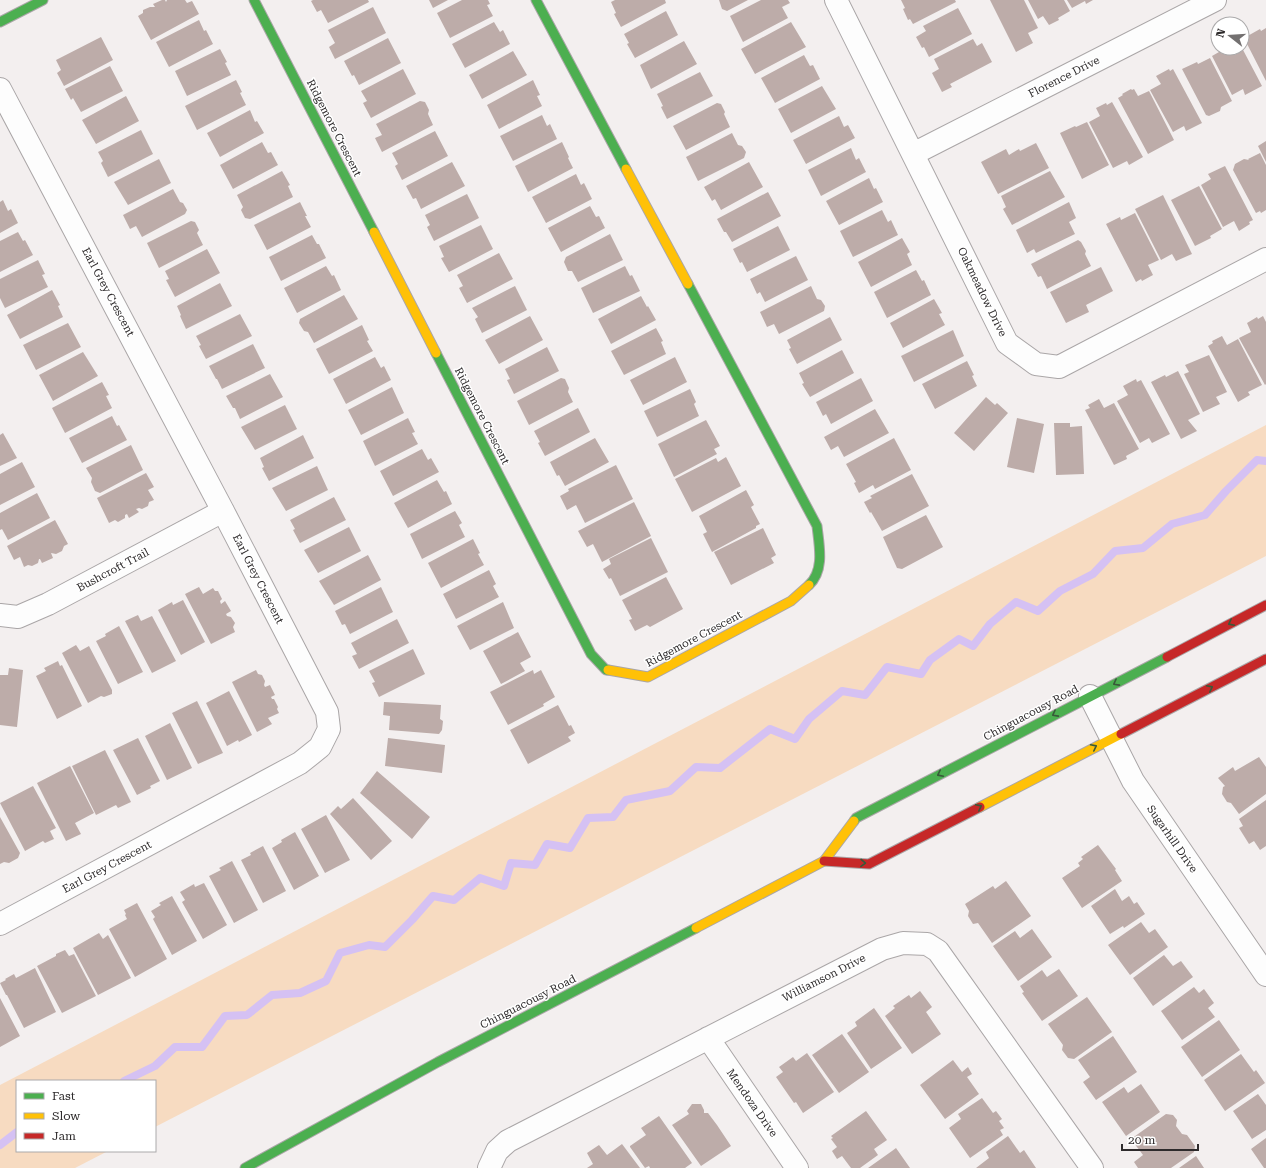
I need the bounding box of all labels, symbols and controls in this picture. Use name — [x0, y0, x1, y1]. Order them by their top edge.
north arrow — [1210, 16, 1250, 56]
text: N — [1213, 27, 1229, 39]
street label: Florence Drive — [1026, 54, 1102, 100]
street label: Ridgemore Crescent — [304, 77, 364, 179]
street label: Earl Grey Crescent — [79, 245, 137, 339]
street label: Oakmeadow Drive — [955, 245, 1009, 339]
street label: Ridgemore Crescent — [452, 365, 512, 467]
street label: Earl Grey Crescent — [230, 532, 286, 626]
street label: Bushcroft Trail — [75, 545, 152, 594]
street label: Ridgemore Crescent — [644, 608, 744, 670]
one-way arrow — [1228, 618, 1236, 625]
one-way arrow — [1113, 678, 1120, 685]
street label: Chinguacousy Road — [981, 682, 1081, 744]
one-way arrow — [1206, 685, 1213, 693]
one-way arrow — [1052, 710, 1059, 717]
one-way arrow — [1090, 744, 1098, 752]
one-way arrow — [937, 769, 944, 777]
street label: Sugarhill Drive — [1144, 803, 1200, 875]
one-way arrow — [975, 804, 982, 812]
street label: Earl Grey Crescent — [60, 838, 154, 896]
one-way arrow — [860, 859, 866, 867]
street label: Williamson Drive — [780, 951, 868, 1005]
street label: Chinguacousy Road — [478, 972, 578, 1032]
street label: Mendoza Drive — [724, 1067, 780, 1139]
legend — [16, 1080, 156, 1152]
text: Fast — [52, 1089, 76, 1103]
text: Slow — [52, 1109, 80, 1123]
scale bar — [1122, 1126, 1198, 1152]
text: Jam — [52, 1129, 76, 1143]
text: 20 m — [1128, 1133, 1155, 1147]

